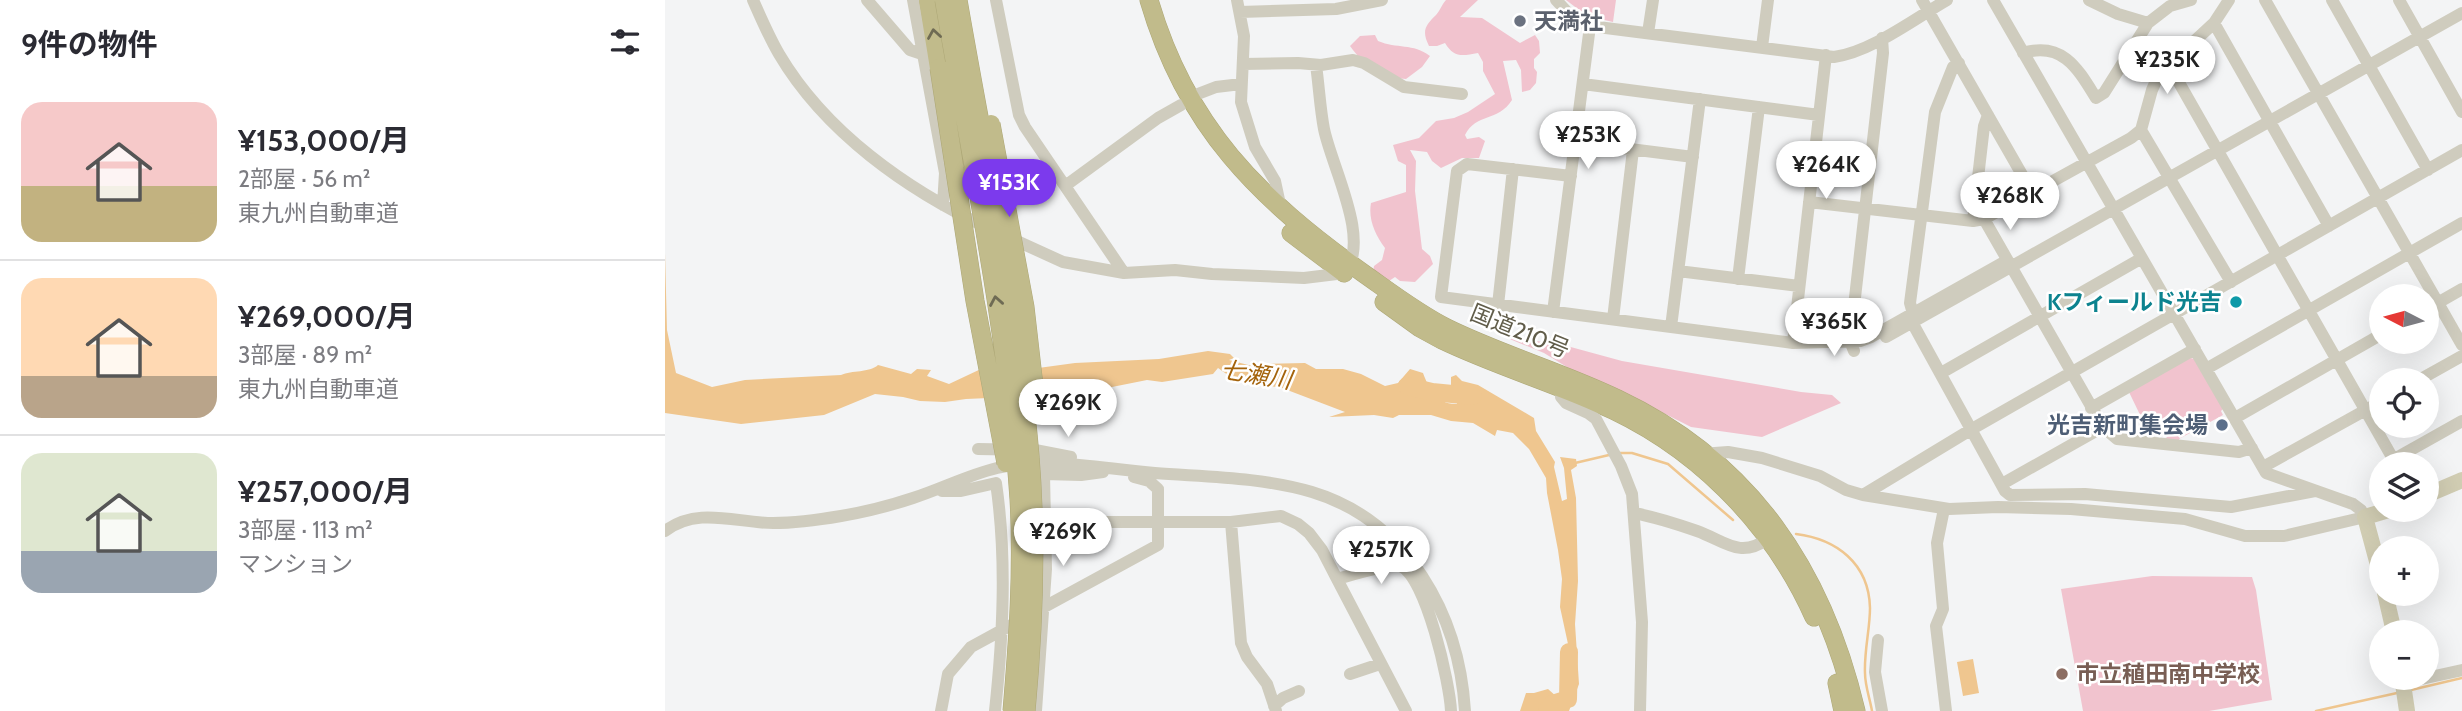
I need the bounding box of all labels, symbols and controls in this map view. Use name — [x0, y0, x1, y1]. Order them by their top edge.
place label: 天満社 — [1534, 7, 1603, 35]
marker: 天満社 — [1512, 13, 1528, 29]
icon: filters — [606, 23, 644, 61]
text: 9件の物件 — [21, 26, 158, 63]
one-way arrow — [926, 28, 941, 40]
pin: ¥235K — [2118, 36, 2216, 96]
text: ¥235K — [2134, 45, 2200, 73]
pin: ¥253K — [1539, 111, 1637, 171]
text: ¥253K — [1555, 120, 1621, 148]
text: ¥153,000/月 — [238, 122, 410, 159]
icon: home — [77, 130, 161, 214]
pin: ¥264K — [1777, 142, 1875, 201]
text: ¥264K — [1792, 150, 1860, 178]
pin: ¥153K — [960, 160, 1058, 219]
text: 2部屋 · 56 m² — [238, 165, 370, 193]
text: ¥153K — [978, 168, 1040, 196]
pin: ¥268K — [1961, 173, 2059, 232]
text: ¥268K — [1976, 181, 2044, 209]
text: 東九州自動車道 — [238, 199, 399, 227]
north arrow — [2369, 284, 2439, 354]
map controls — [2369, 284, 2439, 690]
place label: Kフィールド光吉 — [2047, 288, 2222, 316]
marker: Kフィールド光吉 — [2228, 294, 2244, 310]
one-way arrow — [989, 296, 1004, 307]
text: ¥269,000/月 — [238, 298, 416, 335]
street label: 国道210号 — [1466, 298, 1574, 364]
pin: ¥365K — [1785, 298, 1883, 358]
icon: home — [77, 306, 161, 390]
text: ¥365K — [1801, 307, 1867, 335]
text: 3部屋 · 89 m² — [238, 341, 372, 369]
water label: 七瀬川 — [1218, 355, 1297, 395]
button: locate — [2369, 368, 2439, 438]
text: 東九州自動車道 — [238, 375, 399, 403]
pin: ¥269K — [1019, 380, 1117, 439]
text: ¥269K — [1035, 388, 1101, 416]
place label: 光吉新町集会場 — [2047, 411, 2208, 439]
marker: 光吉新町集会場 — [2214, 417, 2230, 433]
button: layers — [2369, 452, 2439, 522]
text: ¥257,000/月 — [238, 473, 413, 510]
icon: home — [77, 481, 161, 565]
pin: ¥269K — [1014, 508, 1112, 568]
text: 3部屋 · 113 m² — [238, 516, 373, 544]
text: ¥269K — [1030, 517, 1096, 545]
pin: ¥257K — [1332, 526, 1430, 586]
text: ¥257K — [1349, 535, 1413, 563]
button: + — [2369, 536, 2439, 606]
text: マンション — [238, 550, 353, 578]
button: − — [2369, 620, 2439, 690]
place label: 市立稙田南中学校 — [2076, 660, 2260, 688]
marker: 市立稙田南中学校 — [2054, 666, 2070, 682]

